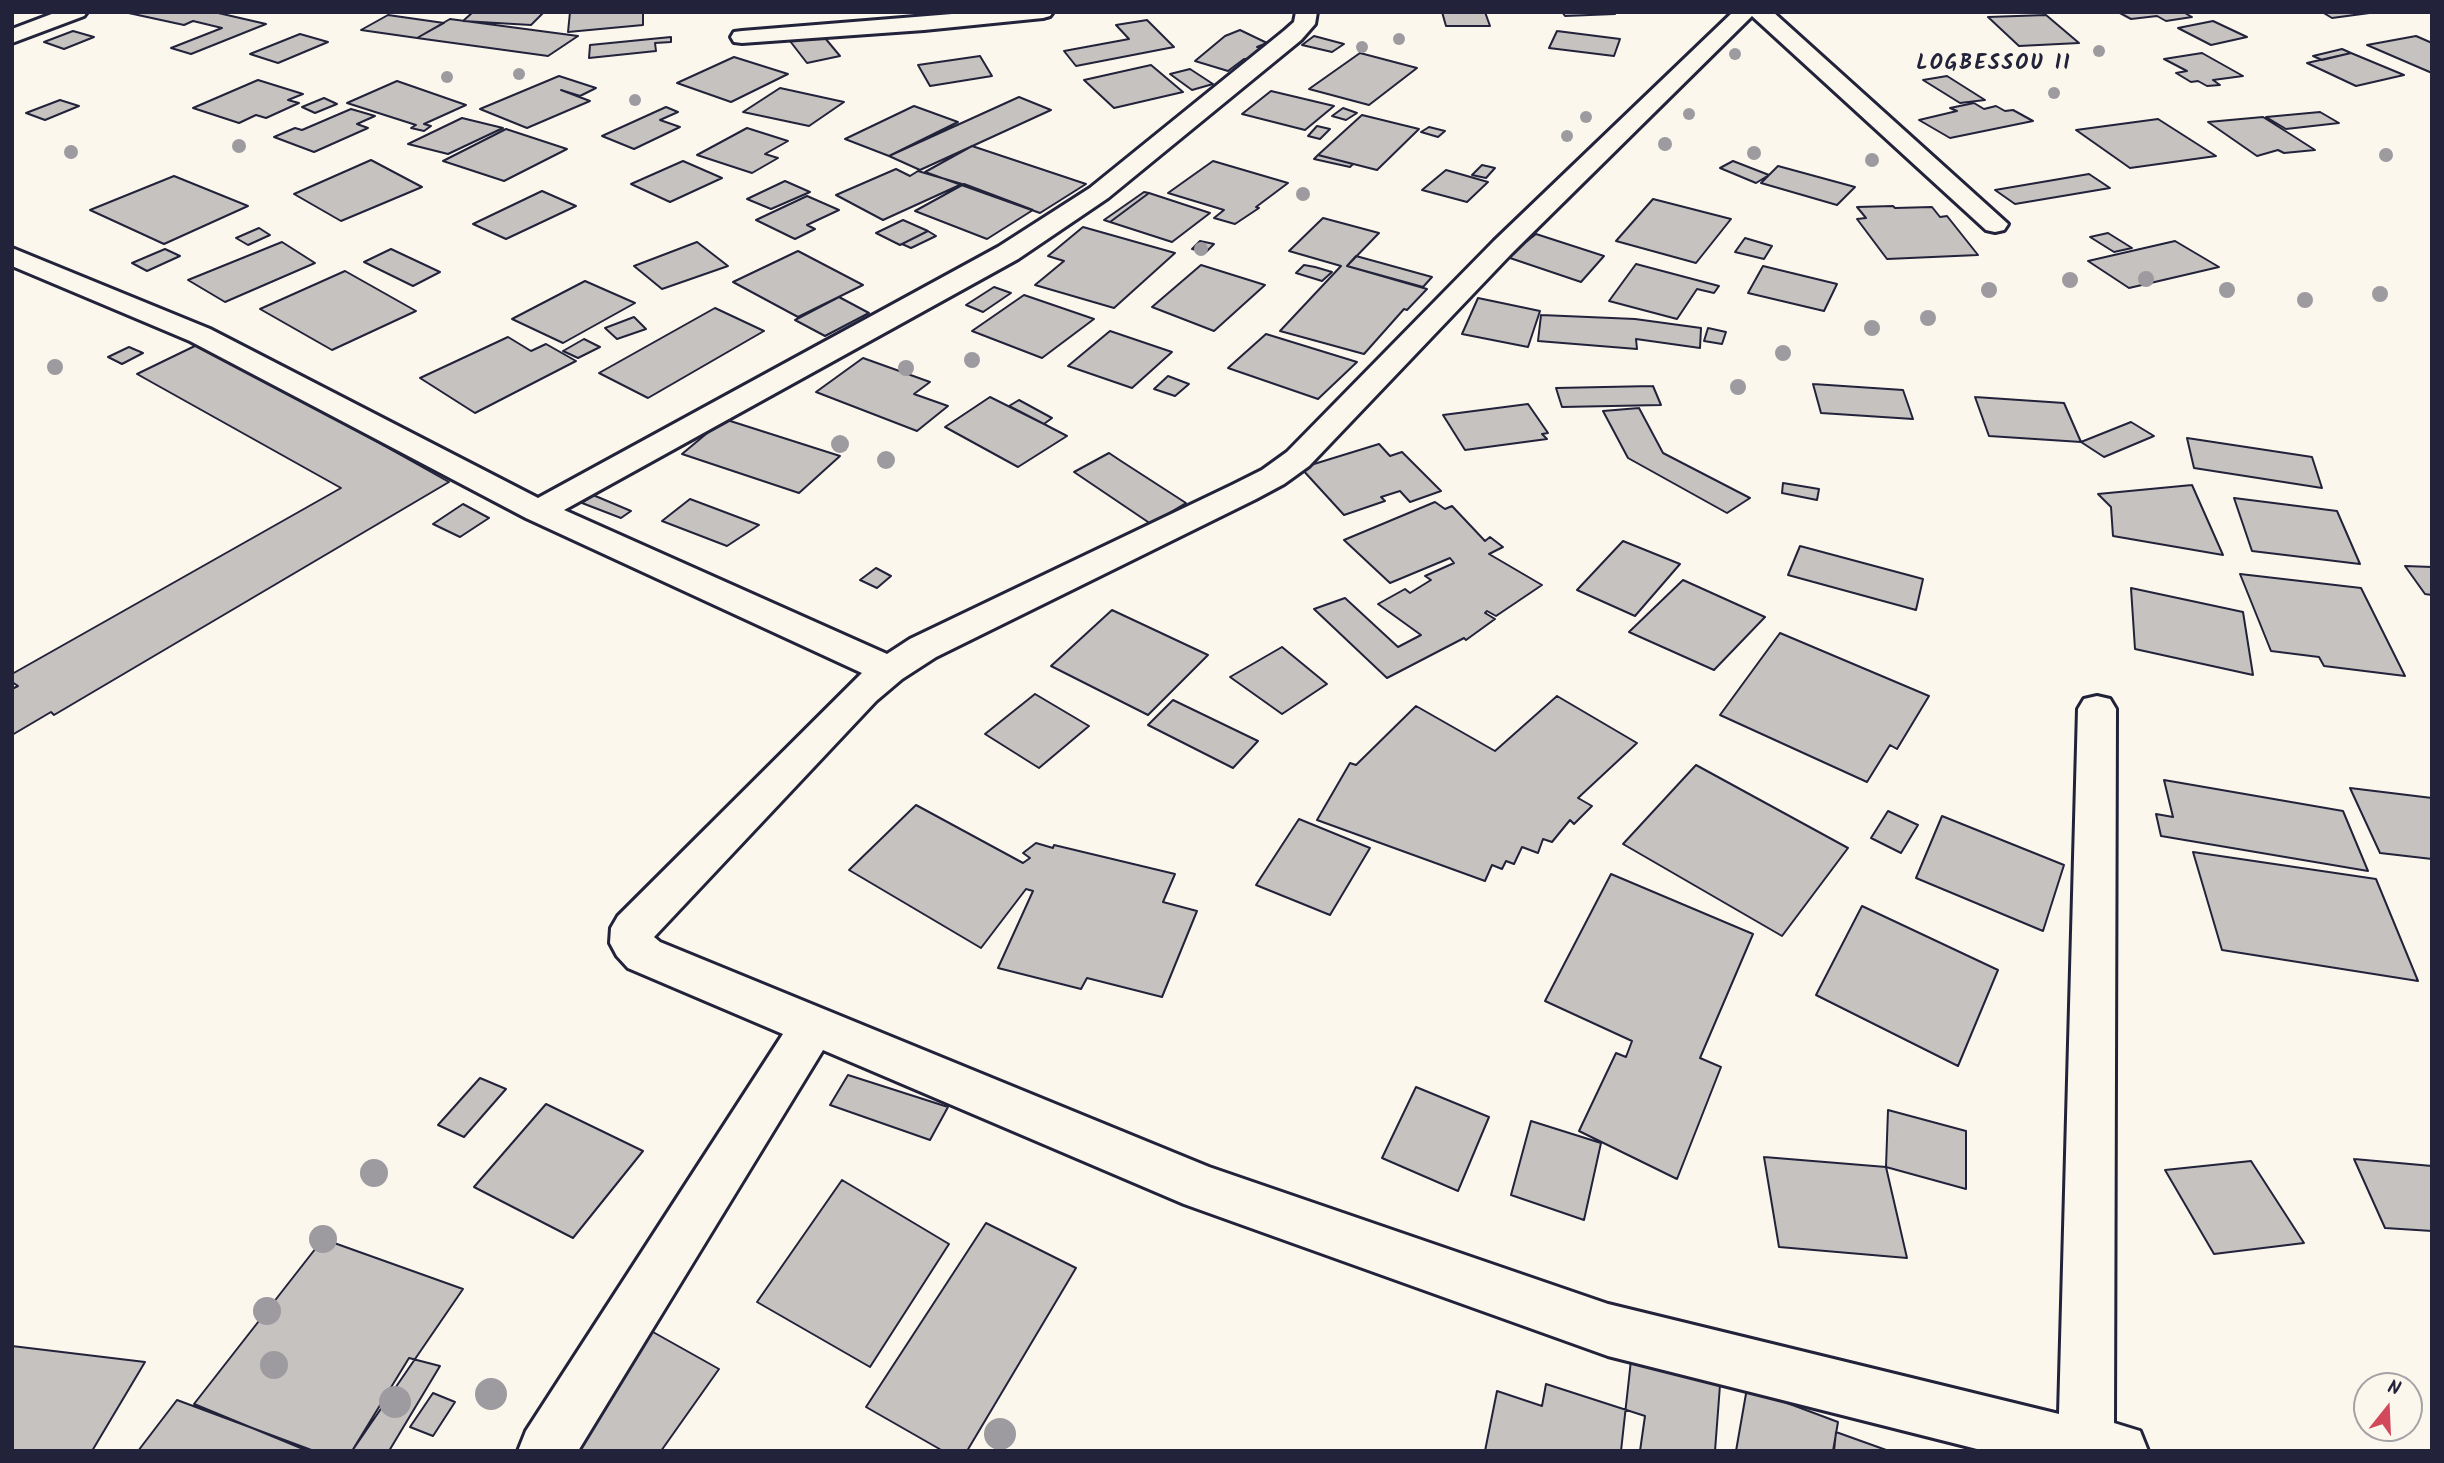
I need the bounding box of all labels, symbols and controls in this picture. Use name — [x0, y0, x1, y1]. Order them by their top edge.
district label: LOGBESSOU II — [1918, 52, 2070, 78]
north arrow — [2353, 1372, 2423, 1442]
text: N — [2384, 1373, 2404, 1405]

